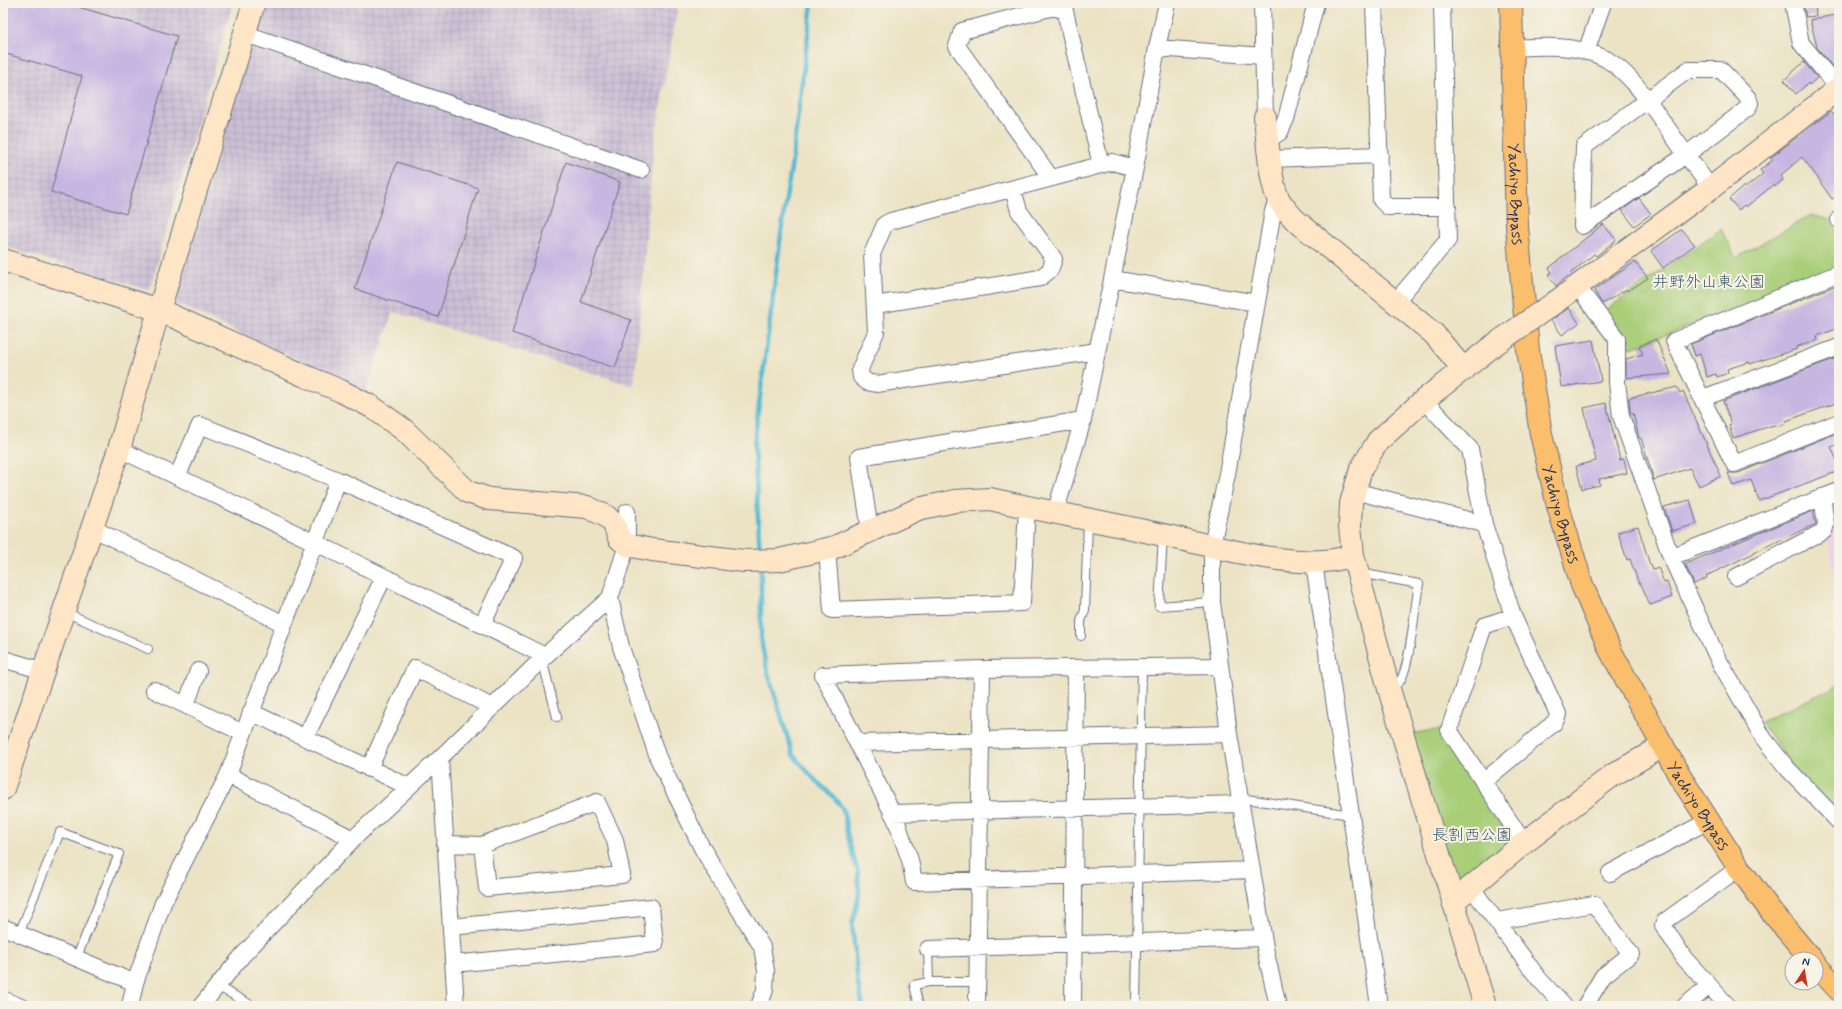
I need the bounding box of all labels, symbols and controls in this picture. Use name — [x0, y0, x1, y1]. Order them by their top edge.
street label: Yachiyo Bypass — [1503, 143, 1528, 246]
park label: 井野外山東公園 — [1653, 272, 1765, 293]
street label: Yachiyo Bypass — [1537, 463, 1584, 566]
street label: Yachiyo Bypass — [1661, 758, 1734, 855]
park label: 長割西公園 — [1432, 825, 1512, 846]
north arrow — [1784, 951, 1824, 991]
text: N — [1801, 955, 1811, 970]

